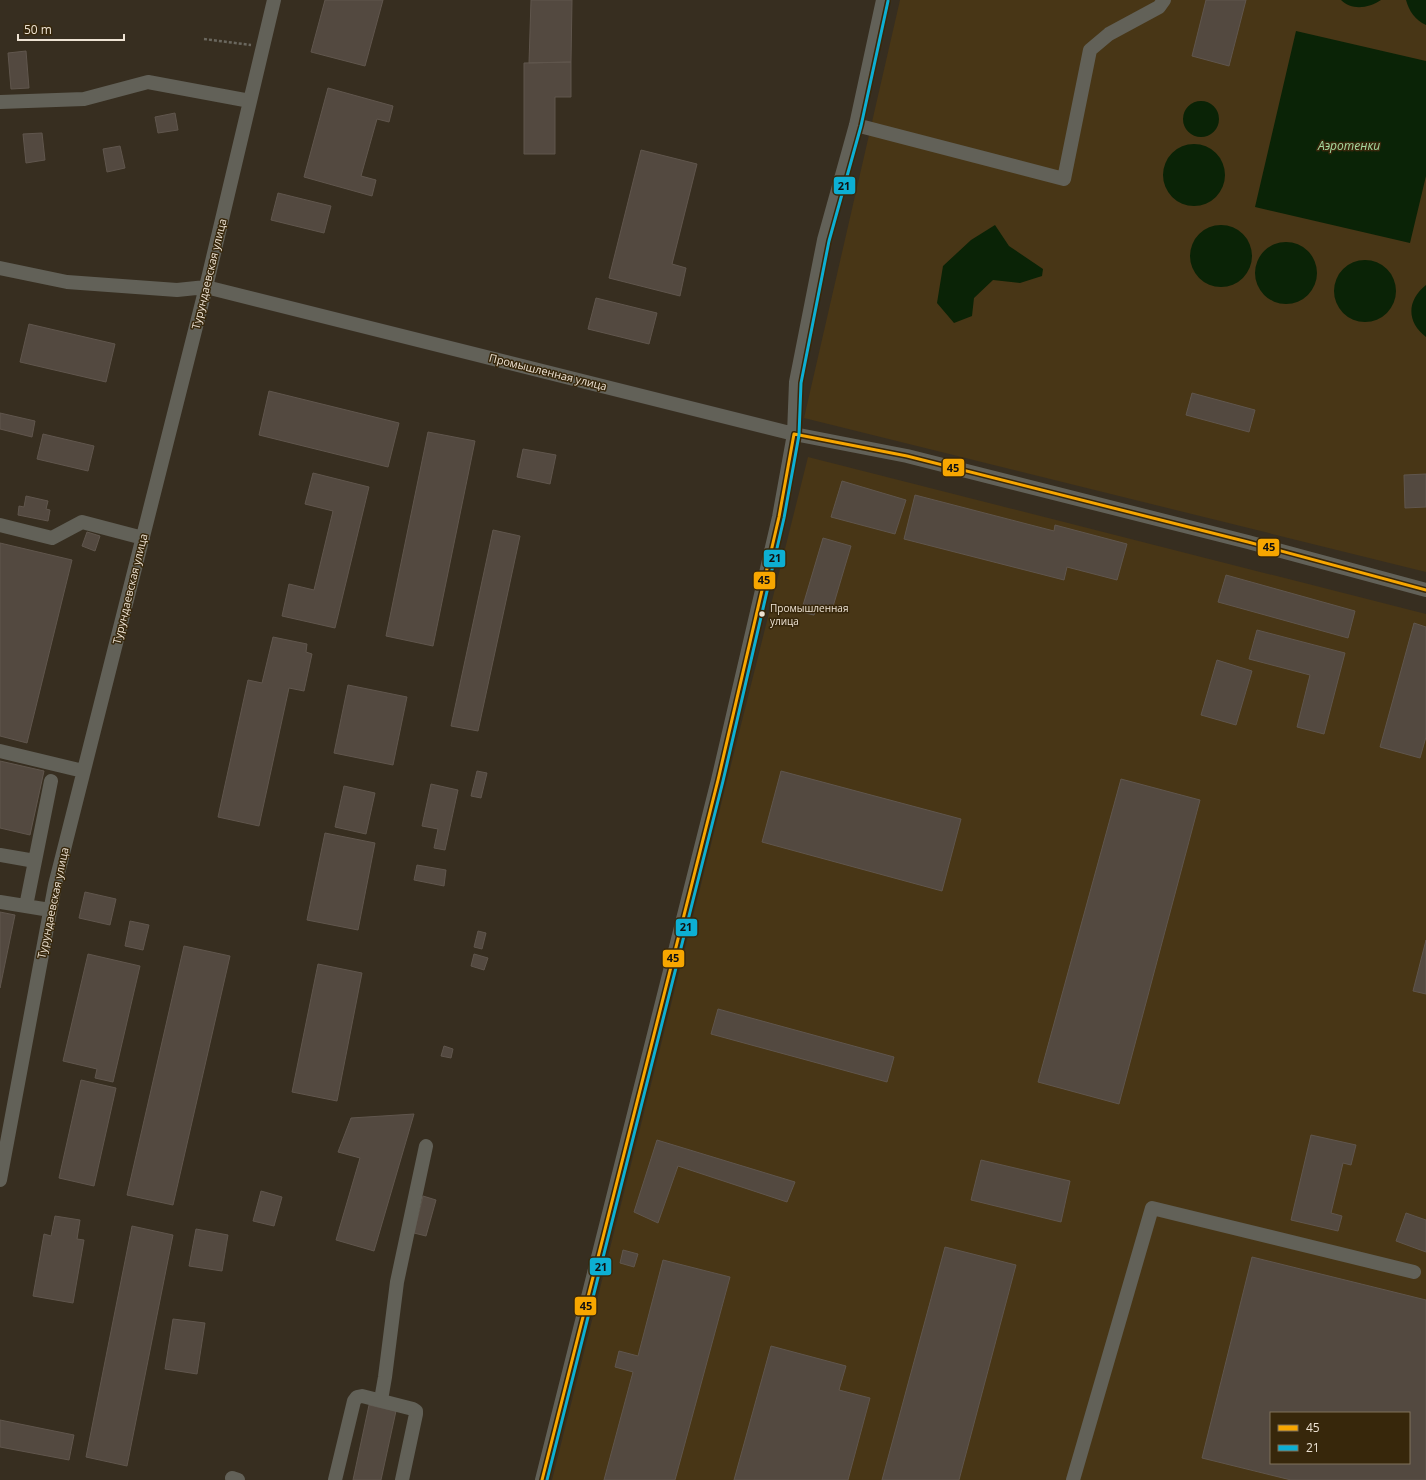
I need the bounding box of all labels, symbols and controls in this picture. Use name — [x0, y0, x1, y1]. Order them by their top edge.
scale bar — [18, 16, 124, 42]
text: 50 m — [24, 21, 52, 38]
water label: Аэротенки — [1317, 137, 1380, 154]
line badge: 21 — [833, 176, 856, 195]
text: 21 — [838, 178, 850, 193]
street label: Турундаевская улица — [188, 217, 230, 331]
street label: Промышленная улица — [488, 350, 609, 393]
line badge: 45 — [942, 458, 965, 477]
text: 45 — [947, 460, 959, 475]
street label: Турундаевская улица — [109, 532, 151, 646]
line badge: 45 — [1257, 538, 1280, 557]
text: 45 — [1263, 539, 1275, 554]
line badge: 21 — [763, 549, 786, 568]
text: 21 — [769, 550, 781, 565]
line badge: 45 — [753, 571, 776, 590]
text: 45 — [758, 572, 770, 587]
place label: Промышленная улица — [770, 601, 848, 628]
marker: Промышленная улица — [757, 609, 767, 619]
street label: Турундаевская улица — [33, 846, 72, 960]
line badge: 21 — [675, 918, 698, 937]
text: 21 — [680, 919, 692, 934]
line badge: 45 — [662, 949, 685, 968]
text: 45 — [667, 950, 679, 965]
line badge: 21 — [589, 1257, 612, 1276]
text: 21 — [595, 1259, 607, 1274]
line badge: 45 — [574, 1296, 597, 1316]
text: 45 — [580, 1298, 592, 1313]
legend — [1270, 1412, 1410, 1464]
text: 45 — [1306, 1419, 1320, 1436]
text: 21 — [1306, 1439, 1320, 1456]

